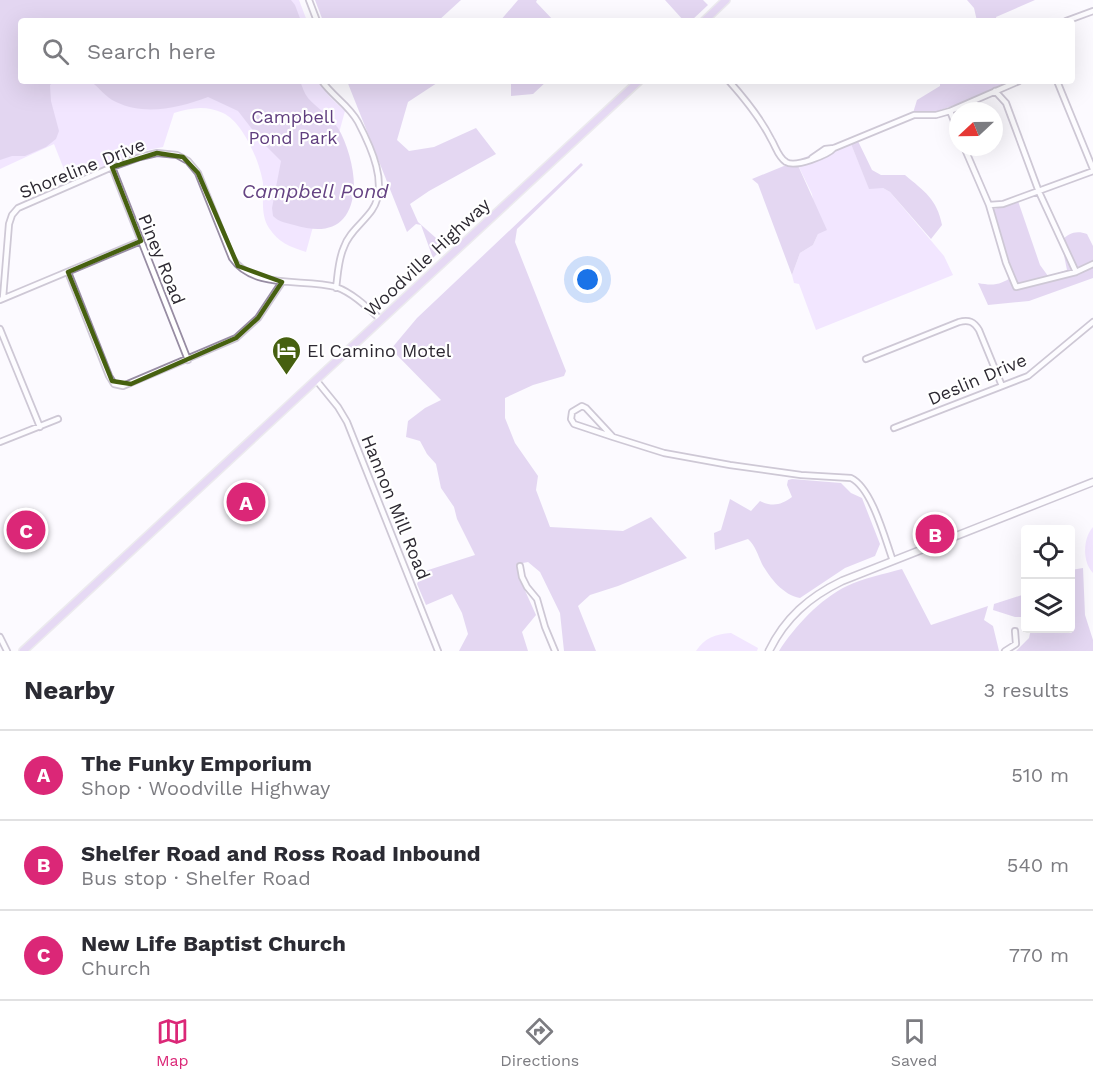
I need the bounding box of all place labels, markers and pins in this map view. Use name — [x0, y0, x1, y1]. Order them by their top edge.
hotel icon: El Camino Motel — [270, 334, 302, 376]
place label: El Camino Motel — [307, 340, 452, 361]
pin: A — [226, 480, 266, 524]
pin: C — [6, 508, 46, 552]
pin: B — [916, 512, 954, 556]

